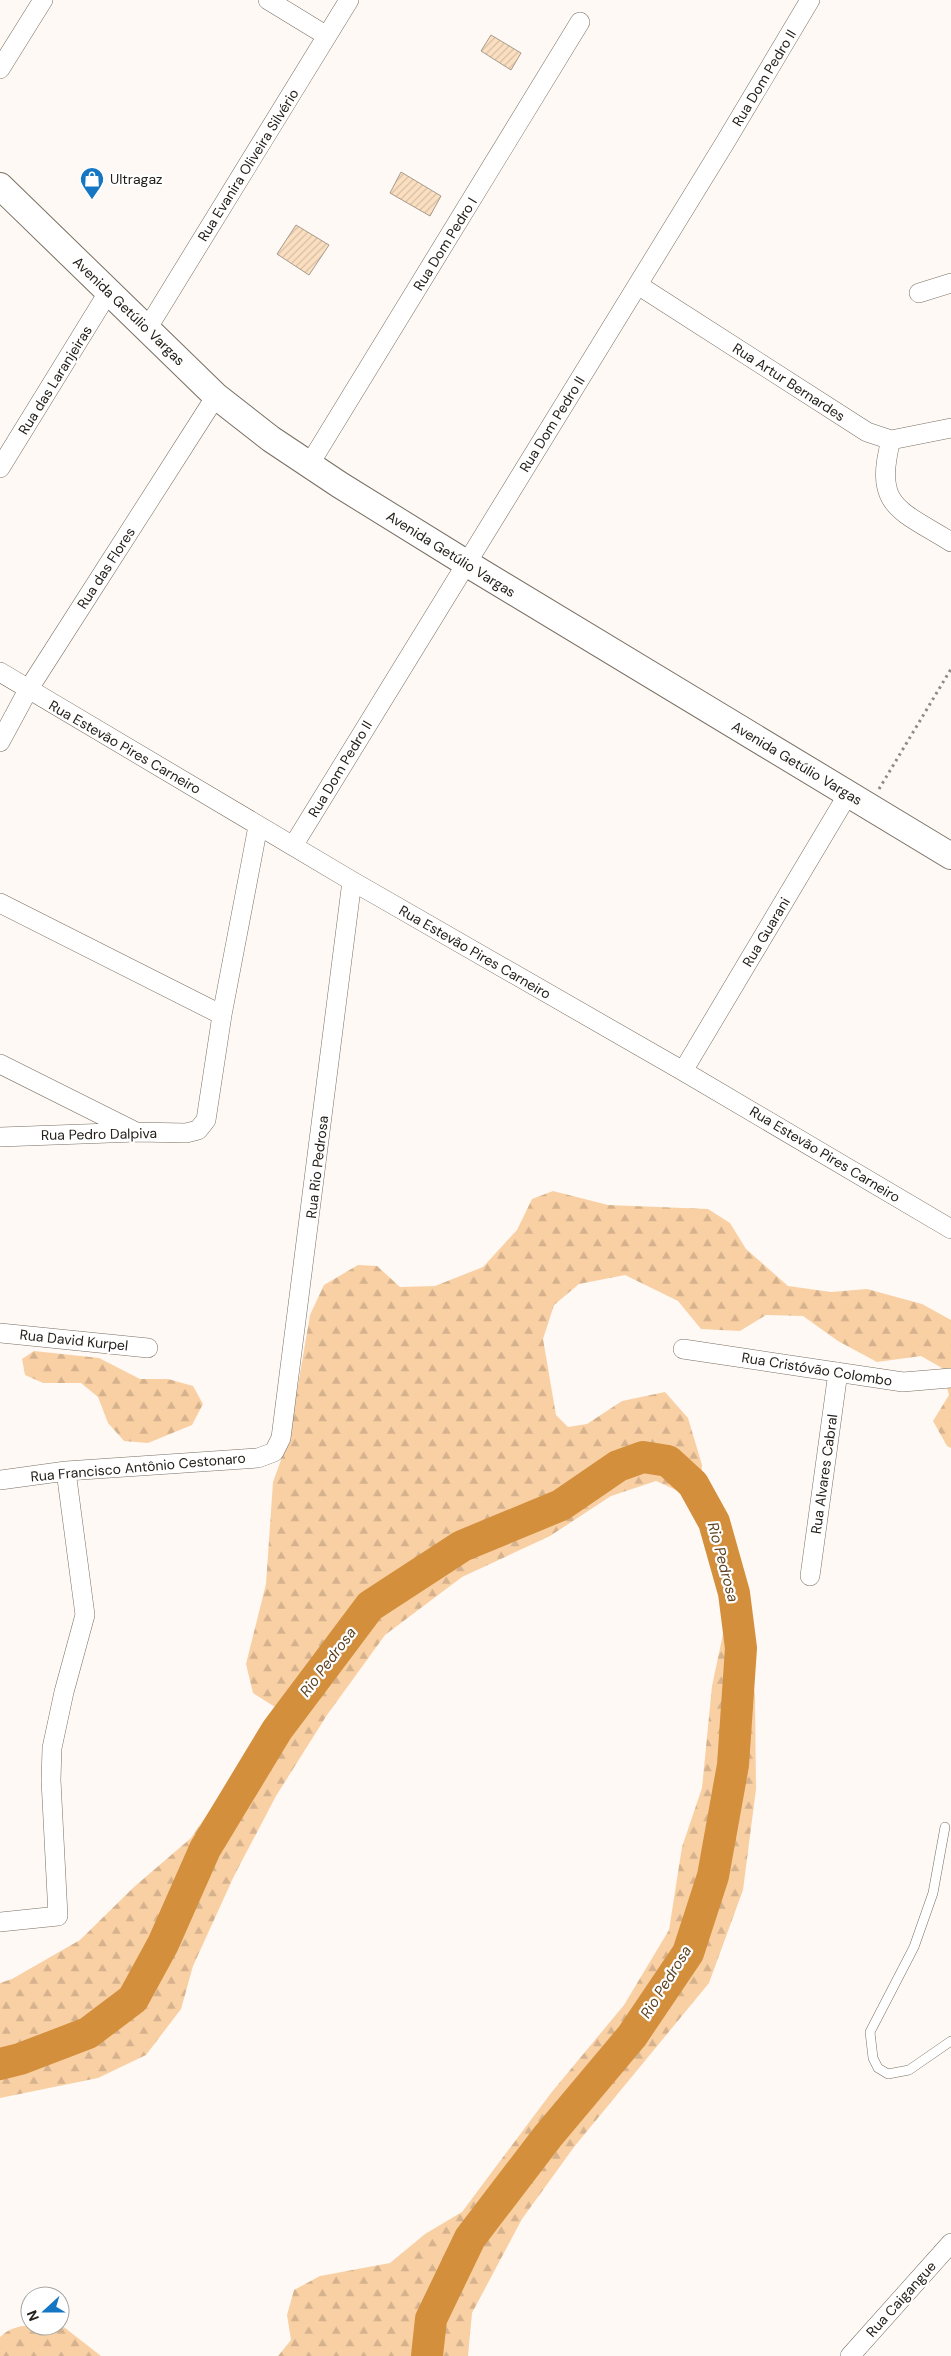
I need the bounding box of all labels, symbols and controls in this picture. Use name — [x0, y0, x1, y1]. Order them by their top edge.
street label: Rua Dom Pedro II — [728, 26, 800, 130]
street label: Rua Evanira Oliveira Silvério — [194, 85, 302, 245]
shop icon: Ultragaz — [79, 166, 105, 200]
place label: Ultragaz — [110, 170, 162, 188]
street label: Rua Dom Pedro I — [409, 194, 481, 294]
street label: Avenida Getúlio Vargas — [69, 253, 189, 369]
street label: Rua das Laranjeiras — [14, 322, 96, 438]
street label: Rua Artur Bernardes — [729, 339, 849, 425]
street label: Rua Dom Pedro II — [515, 373, 589, 475]
street label: Avenida Getúlio Vargas — [383, 507, 519, 601]
street label: Rua das Flores — [73, 524, 139, 612]
street label: Rua Estevão Pires Carneiro — [46, 696, 204, 798]
street label: Rua Dom Pedro II — [304, 717, 376, 821]
street label: Avenida Getúlio Vargas — [728, 717, 866, 809]
street label: Rua Guarani — [738, 894, 794, 970]
street label: Rua Estevão Pires Carneiro — [396, 901, 554, 1003]
street label: Rua Estevão Pires Carneiro — [746, 1102, 904, 1206]
street label: Rua Rio Pedrosa — [302, 1114, 332, 1220]
street label: Rua Pedro Dalpiva — [41, 1124, 157, 1144]
street label: Rua David Kurpel — [19, 1325, 129, 1355]
street label: Rua Cristóvão Colombo — [740, 1348, 894, 1390]
street label: Rua Alvares Cabral — [807, 1413, 841, 1535]
street label: Rua Francisco Antônio Cestonaro — [30, 1449, 246, 1485]
water label: Rio Pedrosa — [703, 1520, 743, 1604]
water label: Rio Pedrosa — [295, 1623, 361, 1701]
water label: Rio Pedrosa — [636, 1942, 696, 2022]
street label: Rua Caigangue — [862, 2257, 940, 2341]
north arrow — [20, 2286, 70, 2336]
text: N — [23, 2308, 43, 2324]

